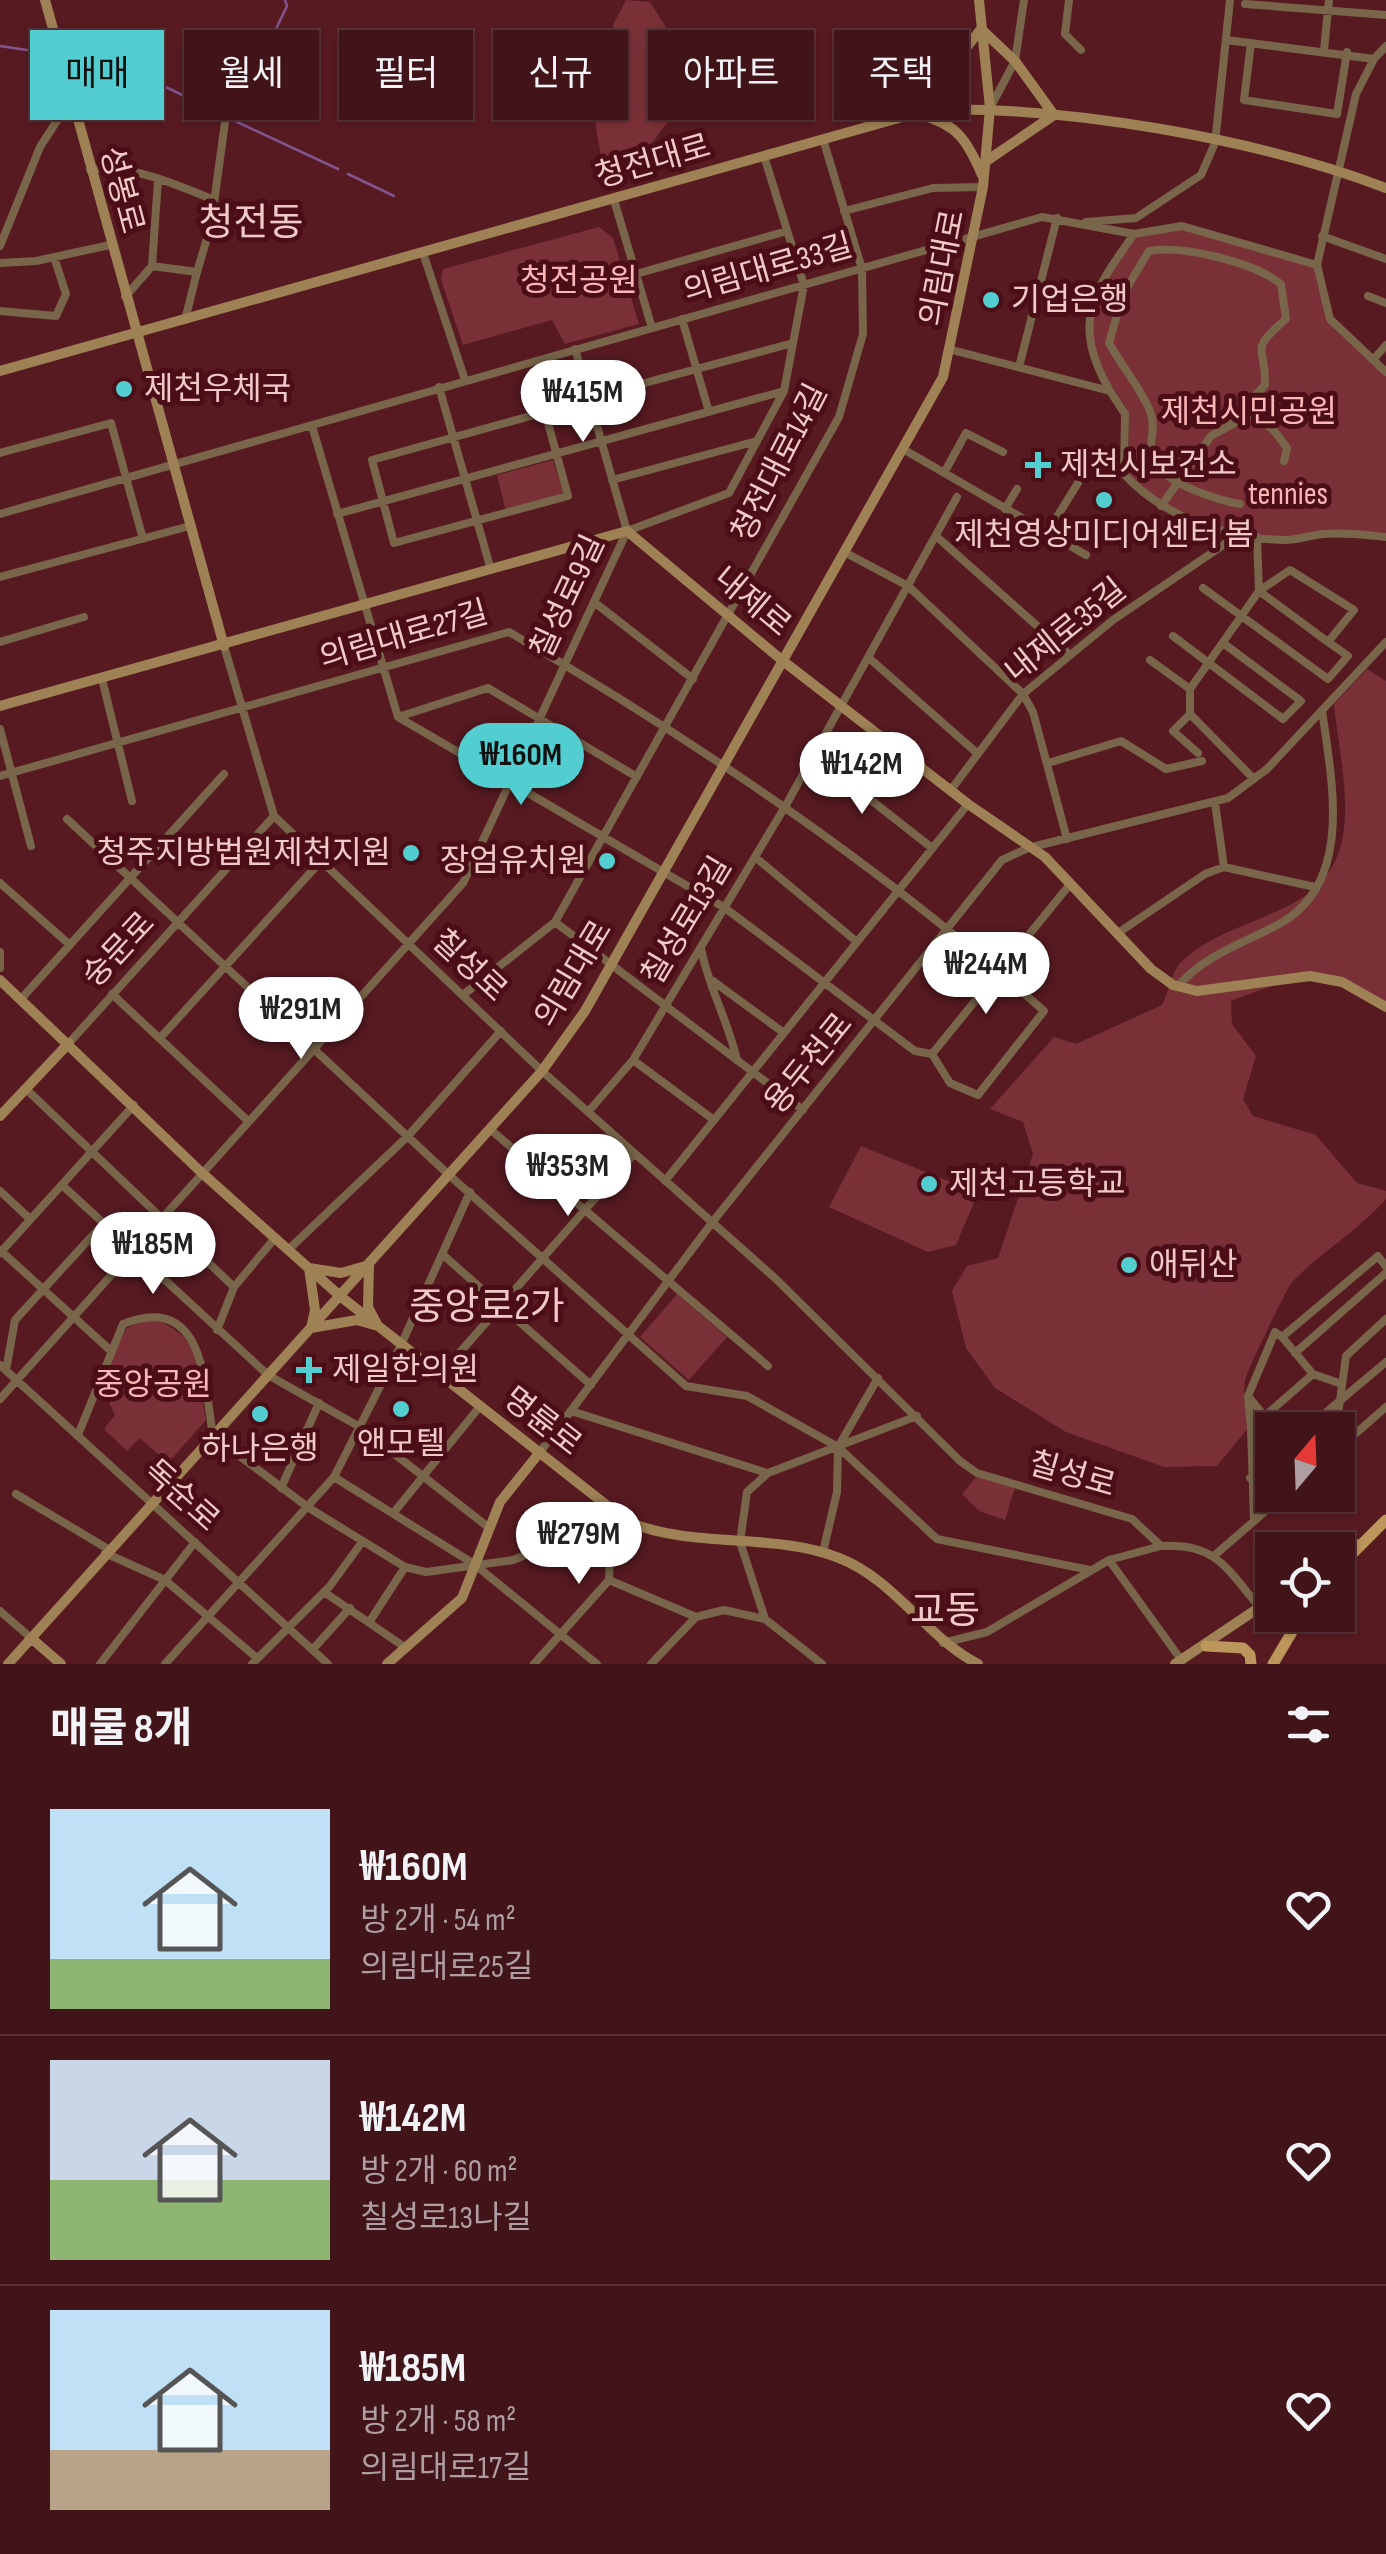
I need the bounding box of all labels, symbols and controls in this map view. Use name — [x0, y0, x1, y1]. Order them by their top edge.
chip: 매매 — [30, 30, 164, 120]
chip: 월세 — [184, 30, 319, 120]
chip: 필터 — [339, 30, 473, 120]
chip: 신규 — [493, 30, 628, 120]
chip: 아파트 — [648, 30, 814, 120]
chip: 주택 — [834, 30, 969, 120]
street label: 청전대로 — [591, 127, 715, 197]
street label: 성봉로 — [91, 142, 151, 238]
district label: 청전동 — [199, 201, 303, 246]
street label: 의림대로 — [913, 206, 973, 330]
street label: 의림대로33길 — [679, 226, 857, 312]
park label: 청전공원 — [520, 262, 638, 301]
place label: 기업은행 — [1011, 281, 1129, 320]
marker: 기업은행 — [980, 289, 1002, 311]
pin: ₩415M — [513, 360, 653, 445]
place label: 제천우체국 — [144, 370, 291, 409]
text: ₩415M — [543, 373, 623, 412]
marker: 제천우체국 — [113, 378, 135, 400]
street label: 청전대로14길 — [724, 378, 836, 548]
park label: 제천시민공원 — [1161, 393, 1337, 432]
place label: 제천시보건소 — [1060, 446, 1237, 485]
marker: 제천시보건소 — [1025, 452, 1051, 478]
park label: tennies — [1248, 475, 1328, 514]
marker: 제천영상미디어센터 봄 — [1093, 489, 1115, 511]
place label: 제천영상미디어센터 봄 — [954, 516, 1254, 555]
street label: 칠성로9길 — [522, 529, 614, 665]
street label: 내제로 — [706, 559, 798, 645]
street label: 내제로35길 — [998, 571, 1134, 691]
street label: 의림대로27길 — [315, 593, 493, 679]
pin: ₩160M — [451, 723, 591, 808]
pin: ₩142M — [792, 732, 932, 817]
text: ₩160M — [480, 736, 562, 775]
text: ₩142M — [822, 745, 902, 784]
place label: 청주지방법원제천지원 — [97, 834, 391, 873]
marker: 청주지방법원제천지원 — [400, 842, 422, 864]
place label: 장엄유치원 — [440, 842, 587, 881]
marker: 장엄유치원 — [596, 850, 618, 872]
street label: 칠성로13길 — [634, 850, 740, 992]
street label: 숭문로 — [75, 904, 163, 996]
street label: 의림대로 — [527, 913, 621, 1035]
street label: 칠성로 — [423, 922, 515, 1010]
pin: ₩244M — [916, 932, 1056, 1017]
text: ₩244M — [945, 945, 1027, 984]
pin: ₩291M — [231, 977, 371, 1062]
text: ₩291M — [261, 990, 341, 1029]
street label: 용두천로 — [757, 1006, 861, 1122]
pin: ₩353M — [498, 1134, 638, 1219]
text: ₩353M — [527, 1147, 609, 1186]
place label: 제천고등학교 — [949, 1165, 1126, 1204]
marker: 제천고등학교 — [918, 1173, 940, 1195]
pin: ₩185M — [83, 1212, 223, 1297]
text: ₩185M — [113, 1225, 193, 1264]
place label: 애뒤산 — [1149, 1246, 1237, 1285]
marker: 애뒤산 — [1118, 1254, 1140, 1276]
district label: 중앙로2가 — [409, 1285, 565, 1330]
place label: 제일한의원 — [332, 1351, 479, 1390]
marker: 제일한의원 — [296, 1357, 322, 1383]
park label: 중앙공원 — [94, 1366, 212, 1405]
street label: 명륜로 — [495, 1379, 589, 1465]
marker: 앤모텔 — [390, 1398, 412, 1420]
marker: 하나은행 — [249, 1403, 271, 1425]
north arrow — [1255, 1412, 1355, 1512]
map controls — [1255, 1412, 1355, 1632]
place label: 앤모텔 — [357, 1425, 445, 1464]
place label: 하나은행 — [201, 1430, 319, 1469]
street label: 칠성로 — [1024, 1444, 1120, 1506]
street label: 독순로 — [135, 1452, 227, 1540]
pin: ₩279M — [509, 1502, 649, 1587]
text: ₩279M — [538, 1515, 620, 1554]
button: locate — [1255, 1532, 1355, 1632]
district label: 교동 — [910, 1589, 980, 1634]
icon: filters — [1281, 1697, 1336, 1752]
text: 매물 8개 — [50, 1704, 192, 1755]
text: ₩160M — [360, 1842, 468, 1893]
icon: home — [130, 1849, 250, 1969]
icon: heart — [1281, 1882, 1336, 1937]
text: 방 2개 · 54 m² — [360, 1901, 516, 1940]
text: 의림대로25길 — [360, 1948, 533, 1987]
text: ₩142M — [360, 2093, 466, 2144]
icon: home — [130, 2100, 250, 2220]
icon: heart — [1281, 2133, 1336, 2188]
text: 방 2개 · 60 m² — [360, 2152, 518, 2191]
text: 칠성로13나길 — [360, 2199, 532, 2238]
text: ₩185M — [360, 2343, 466, 2394]
icon: home — [130, 2350, 250, 2470]
icon: heart — [1281, 2383, 1336, 2438]
text: 방 2개 · 58 m² — [360, 2402, 516, 2441]
text: 의림대로17길 — [360, 2449, 531, 2488]

